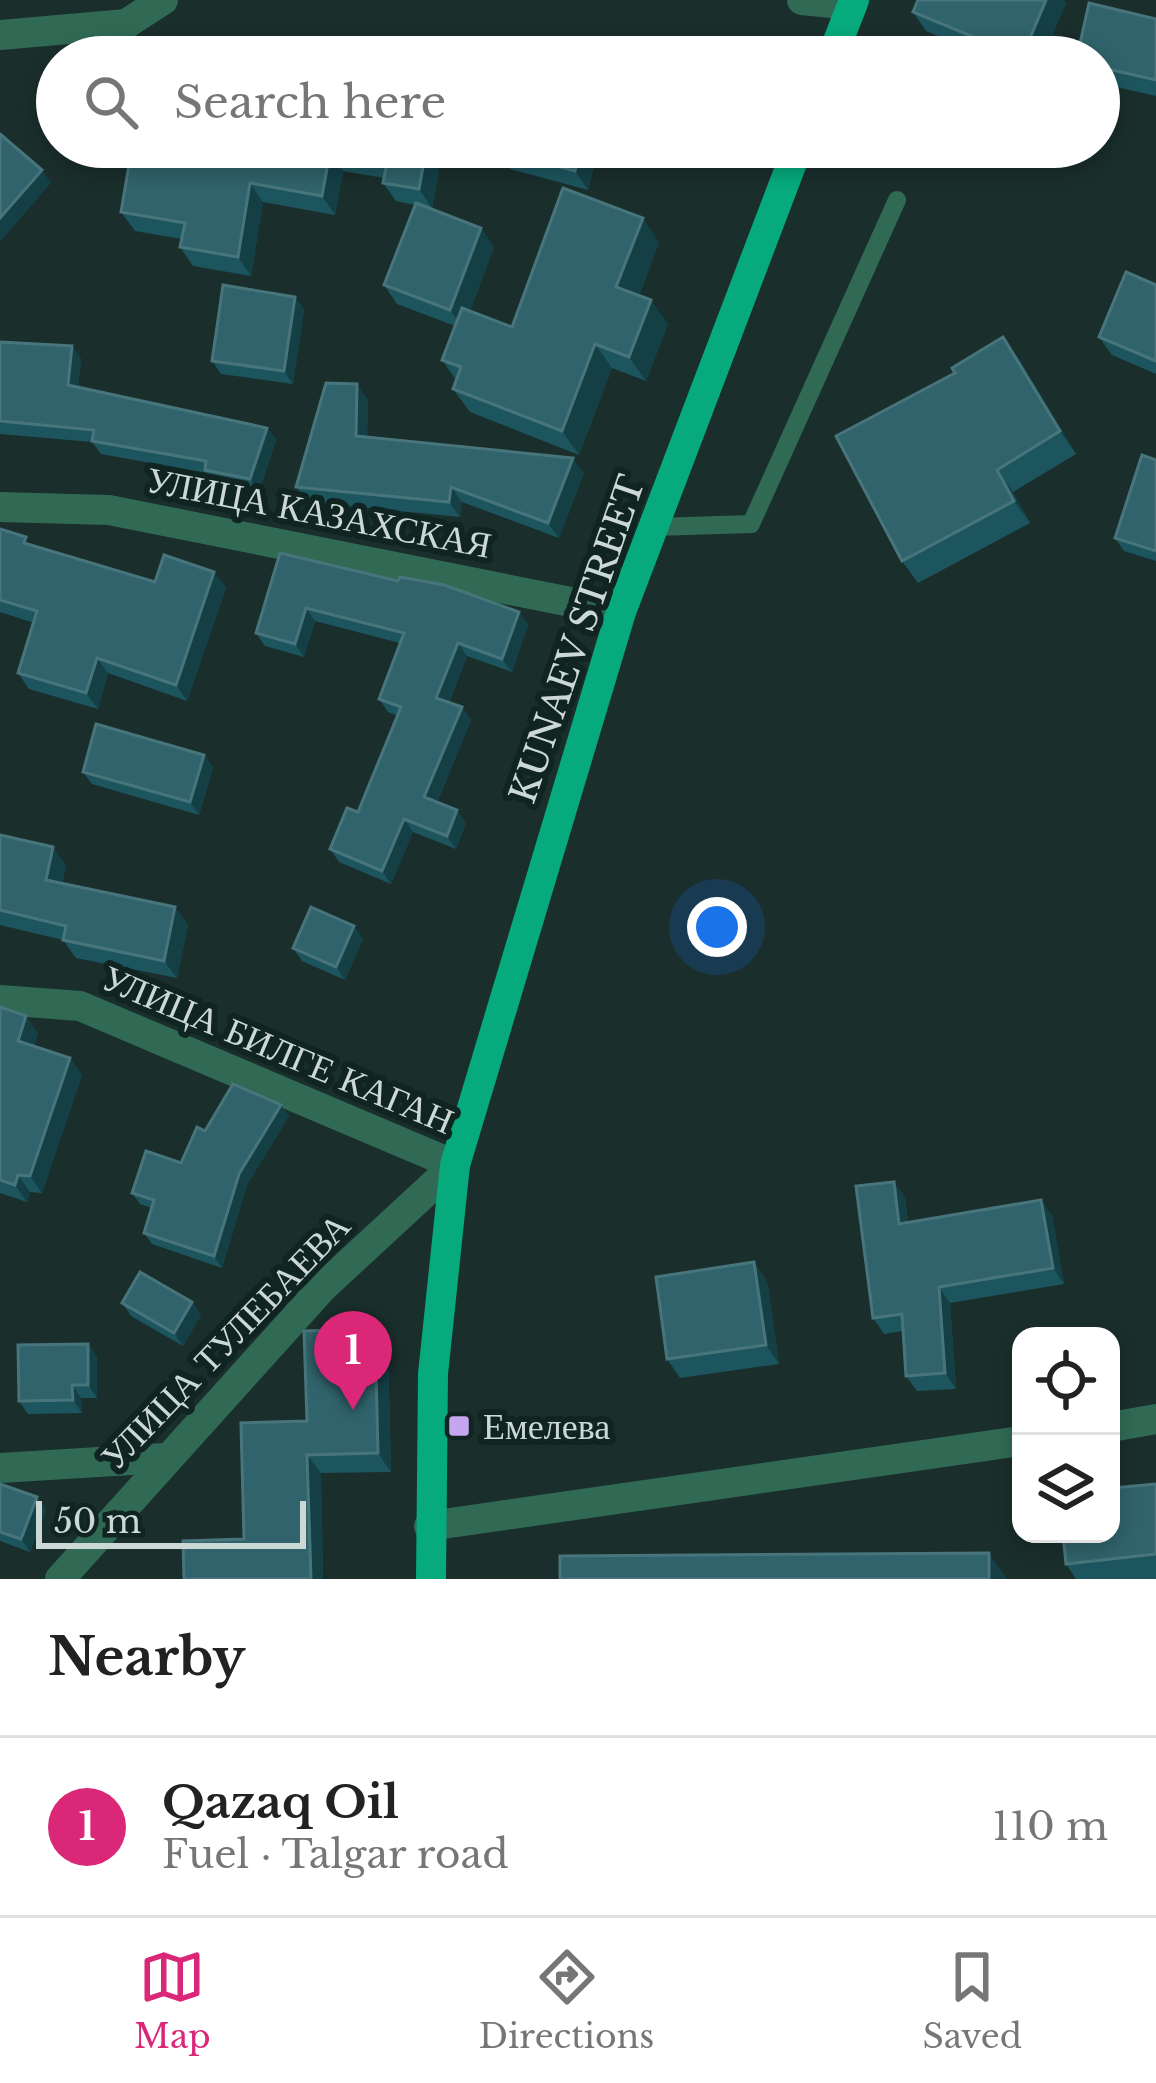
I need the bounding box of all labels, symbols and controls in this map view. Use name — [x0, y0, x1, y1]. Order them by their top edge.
search box — [36, 36, 1120, 168]
icon: search — [78, 69, 144, 135]
text: Search here — [174, 74, 446, 130]
street label: УЛИЦА КАЗАХСКАЯ — [143, 457, 495, 568]
street label: KUNAEV STREET — [500, 469, 655, 809]
your location — [687, 897, 747, 957]
street label: УЛИЦА БИЛГЕ КАГАН — [95, 955, 460, 1144]
street label: УЛИЦА ТУЛЕБАЕВА — [91, 1203, 360, 1479]
pin: 1 — [314, 1311, 392, 1410]
map controls — [1012, 1327, 1120, 1543]
button: locate — [1012, 1327, 1120, 1435]
place label: Емелева — [483, 1404, 610, 1449]
marker: Емелева — [446, 1413, 472, 1439]
button: layers — [1012, 1435, 1120, 1543]
scale bar — [36, 1495, 306, 1548]
text: 50 m — [54, 1501, 141, 1542]
text: Nearby — [48, 1626, 245, 1689]
text: Qazaq Oil — [162, 1774, 399, 1830]
text: 1 — [78, 1802, 96, 1851]
text: 110 m — [992, 1802, 1108, 1851]
text: Fuel · Talgar road — [162, 1830, 508, 1879]
tab: Map — [134, 1944, 211, 2057]
tab: Directions — [479, 1944, 654, 2057]
tab: Saved — [922, 1944, 1022, 2057]

